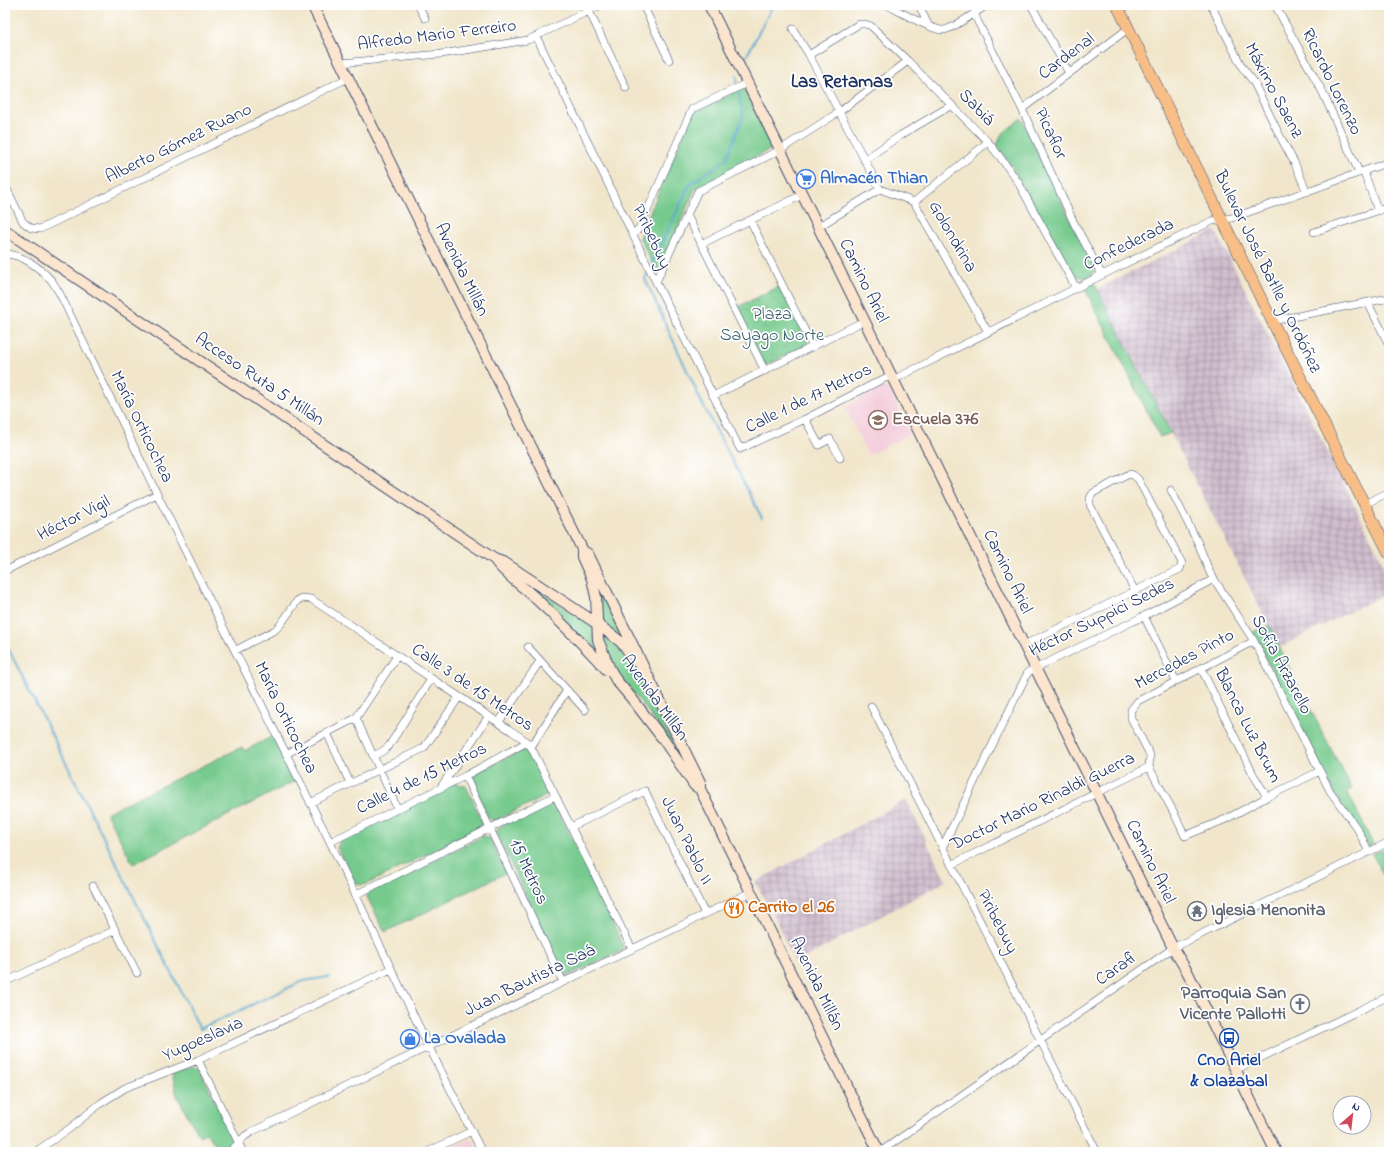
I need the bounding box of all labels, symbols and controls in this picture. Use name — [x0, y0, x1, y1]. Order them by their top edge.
street label: Alfredo Mario Ferreiro — [356, 13, 518, 59]
street label: Ricardo Lorenzo — [1294, 24, 1368, 140]
street label: Cardenal — [1033, 27, 1101, 87]
street label: Máximo Saenz — [1237, 39, 1309, 144]
district label: Las Retamas — [791, 69, 893, 96]
street label: Sabiá — [952, 83, 1000, 133]
street label: Alberto Gómez Ruano — [101, 97, 257, 191]
street label: Picaflor — [1027, 104, 1073, 164]
street label: Bulevar José Batlle y Ordóñez — [1206, 165, 1328, 378]
place label: Almacén Thian — [820, 166, 928, 192]
supermarket icon: Almacén Thian — [795, 168, 817, 190]
street label: Golondrina — [921, 196, 983, 278]
street label: Piribebuy — [625, 200, 677, 274]
street label: Confederada — [1079, 212, 1179, 278]
street label: Avenida Millán — [427, 219, 495, 321]
street label: Camino Ariel — [831, 235, 895, 327]
park label: Plaza Sayago Norte — [720, 302, 825, 350]
street label: Acceso Ruta 5 Millán — [189, 327, 329, 433]
street label: Calle 1 de 17 Metros — [741, 357, 877, 441]
street label: María Orticochea — [103, 366, 179, 488]
place label: Escuela 376 — [892, 407, 978, 433]
school or university icon: Escuela 376 — [867, 409, 889, 431]
street label: Héctor Vigil — [33, 489, 116, 549]
street label: Camino Ariel — [975, 526, 1039, 618]
street label: Héctor Suppici Sedes — [1025, 571, 1179, 665]
street label: Sofía Arzarello — [1244, 610, 1318, 720]
street label: Mercedes Pinto — [1131, 623, 1239, 697]
street label: Calle 3 de 15 Metros — [406, 637, 538, 739]
street label: Avenida Millán — [614, 649, 694, 747]
street label: María Orticochea — [247, 657, 323, 779]
street label: Blanca Luz Brum — [1206, 663, 1287, 788]
street label: Calle 4 de 15 Metros — [352, 736, 492, 822]
street label: Doctor Mario Rinaldi Guerra — [945, 746, 1140, 859]
street label: Juan Pablo II — [653, 792, 719, 890]
street label: Camino Ariel — [1118, 816, 1182, 908]
street label: 15 Metros — [501, 835, 555, 909]
street label: Piribebuy — [970, 885, 1024, 959]
place label: Carrito el 26 — [748, 895, 834, 921]
restaurant icon: Carrito el 26 — [723, 897, 745, 919]
place label: Iglesia Menonita — [1211, 898, 1326, 925]
temple icon: Iglesia Menonita — [1186, 900, 1208, 922]
street label: Avenida Millán — [782, 933, 850, 1035]
street label: Juan Bautista Saá — [460, 938, 600, 1024]
street label: Carafi — [1090, 945, 1144, 993]
place label: Parroquia San Vicente Pallotti — [1179, 981, 1286, 1028]
church icon: Parroquia San Vicente Pallotti — [1289, 993, 1311, 1015]
street label: Yugoeslavia — [159, 1011, 248, 1070]
place label: La Ovalada — [424, 1026, 506, 1052]
bus stop icon: Cno Ariel & Olazabal — [1218, 1027, 1240, 1049]
shop icon: La Ovalada — [399, 1028, 421, 1050]
place label: Cno Ariel & Olazabal — [1190, 1048, 1267, 1095]
north arrow — [1332, 1095, 1372, 1135]
text: N — [1349, 1098, 1363, 1116]

